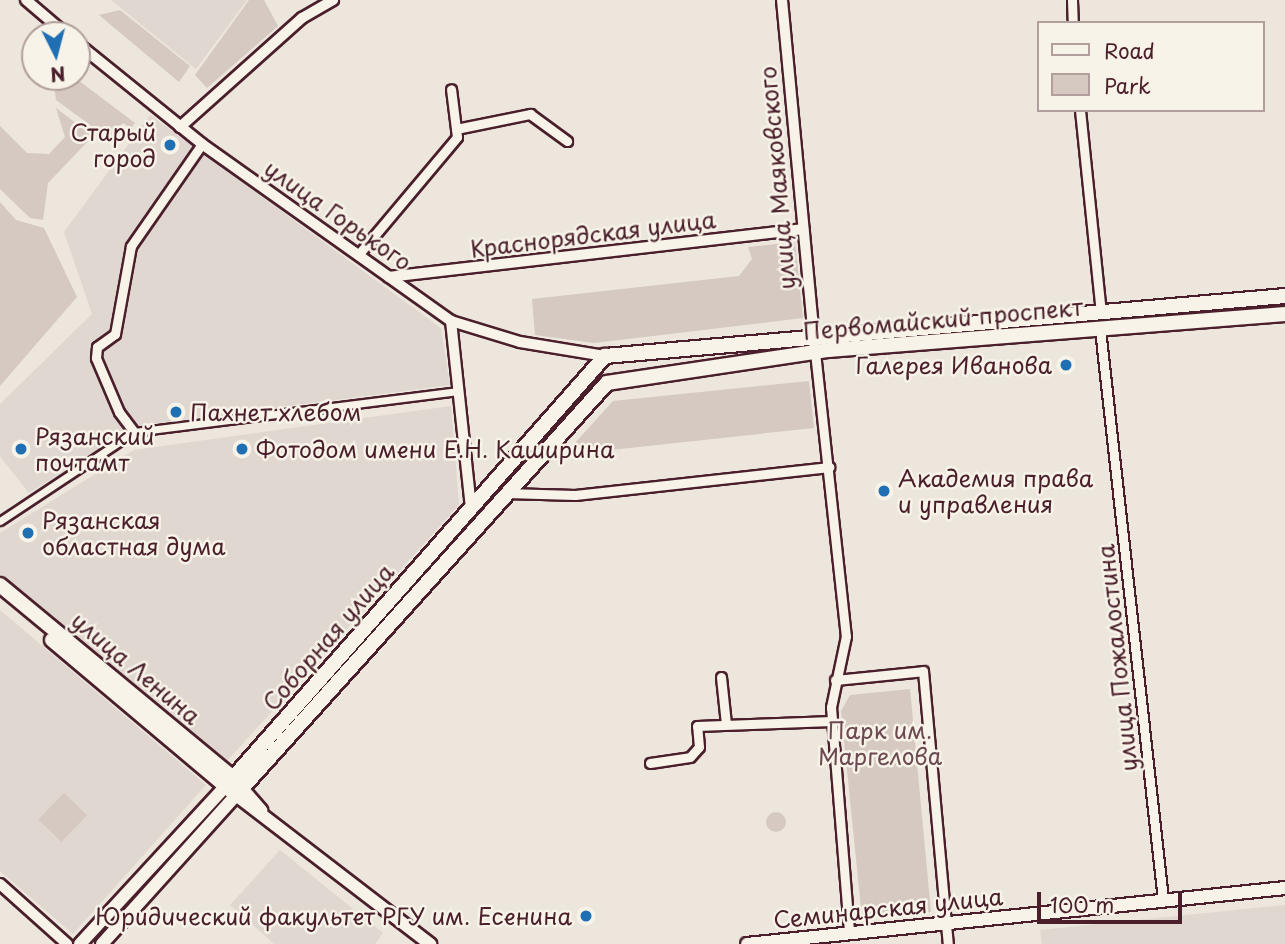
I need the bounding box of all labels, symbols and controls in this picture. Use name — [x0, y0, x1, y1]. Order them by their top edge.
north arrow — [21, 21, 91, 91]
legend — [1036, 21, 1264, 112]
text: Road — [1104, 34, 1155, 66]
text: N — [49, 60, 67, 90]
street label: улица Маяковского — [753, 65, 801, 291]
text: Park — [1104, 69, 1151, 101]
place label: Старый город — [70, 118, 156, 172]
marker: Старый город — [162, 137, 178, 153]
street label: улица Горького — [259, 154, 417, 276]
street label: Краснорядская улица — [468, 205, 718, 263]
street label: Первомайский проспект — [802, 293, 1084, 345]
place label: Галерея Иванова — [855, 351, 1052, 379]
marker: Галерея Иванова — [1058, 357, 1074, 373]
place label: Пахнет хлебом — [190, 398, 362, 426]
marker: Пахнет хлебом — [168, 404, 184, 420]
place label: Рязанский почтамт — [35, 422, 154, 476]
place label: Фотодом имени Е.Н. Каширина — [256, 435, 616, 463]
marker: Рязанский почтамт — [13, 441, 29, 457]
marker: Фотодом имени Е.Н. Каширина — [234, 441, 250, 457]
place label: Академия права и управления — [898, 464, 1093, 518]
marker: Академия права и управления — [876, 483, 892, 499]
place label: Рязанская областная дума — [42, 506, 226, 560]
marker: Рязанская областная дума — [20, 525, 36, 541]
street label: улица Пожалостина — [1091, 542, 1143, 774]
street label: Соборная улица — [256, 557, 400, 717]
street label: улица Ленина — [65, 606, 207, 730]
park label: Парк им. Маргелова — [818, 716, 942, 770]
scale bar — [1040, 878, 1185, 922]
street label: Семинарская улица — [771, 882, 1005, 934]
text: 100 m — [1050, 888, 1114, 920]
place label: Юридический факультет РГУ им. Есенина — [94, 902, 572, 930]
marker: Юридический факультет РГУ им. Есенина — [578, 908, 594, 924]

